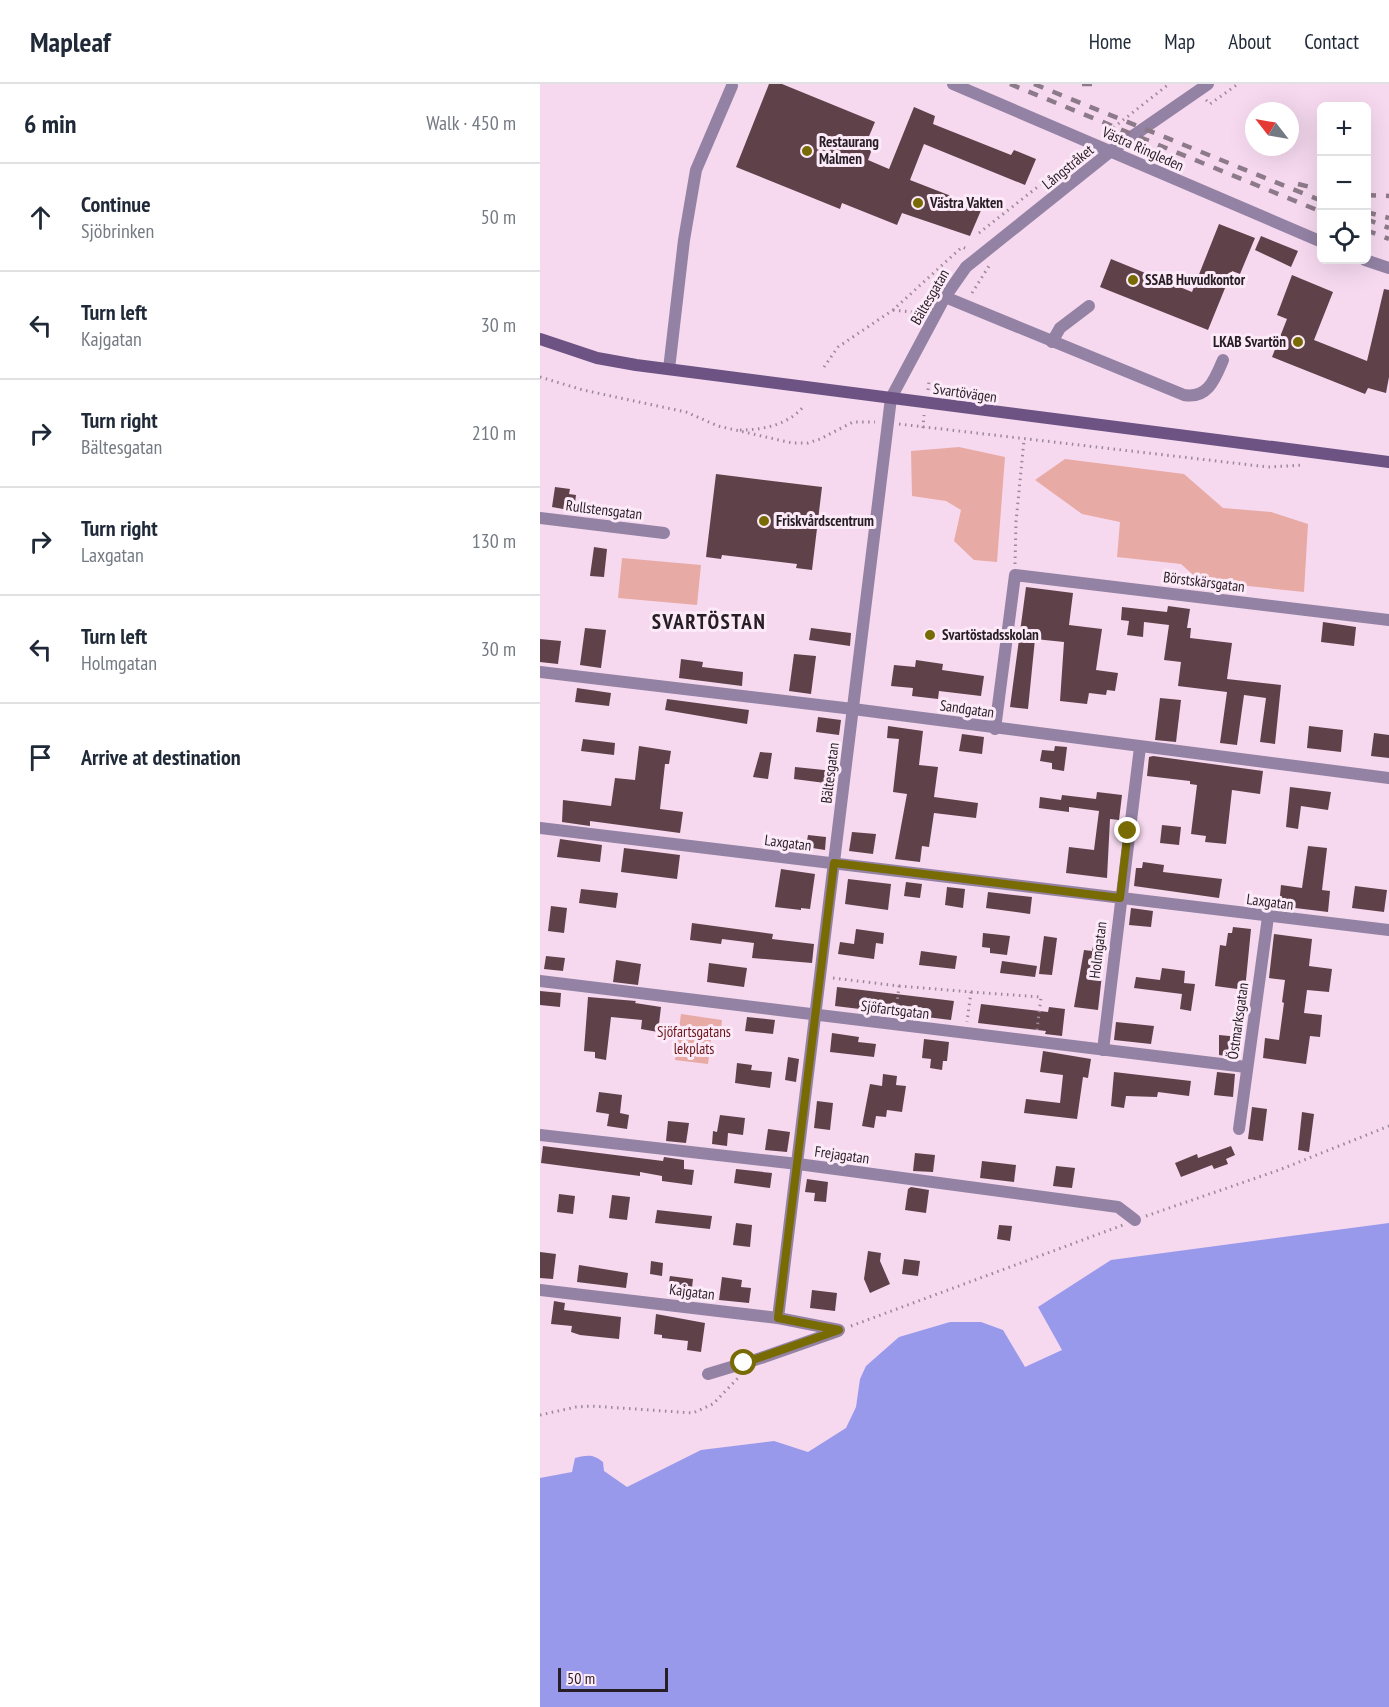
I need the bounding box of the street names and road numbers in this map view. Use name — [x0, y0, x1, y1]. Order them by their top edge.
street label: Västra Ringleden — [1099, 122, 1187, 175]
street label: Långstråket — [1038, 140, 1097, 193]
street label: Bältesgatan — [906, 266, 953, 328]
street label: Svartövägen — [932, 379, 998, 406]
street label: Rullstensgatan — [565, 495, 643, 524]
street label: Börstskärsgatan — [1162, 567, 1246, 596]
street label: Sandgatan — [939, 695, 995, 722]
street label: Bältesgatan — [816, 741, 843, 804]
street label: Laxgatan — [764, 830, 813, 855]
street label: Laxgatan — [1246, 889, 1295, 914]
street label: Holmgatan — [1085, 921, 1110, 979]
street label: Östmarksgatan — [1223, 981, 1252, 1061]
street label: Sjöfartsgatan — [860, 996, 930, 1023]
street label: Frejagatan — [814, 1141, 871, 1168]
street label: Kajgatan — [668, 1279, 716, 1304]

